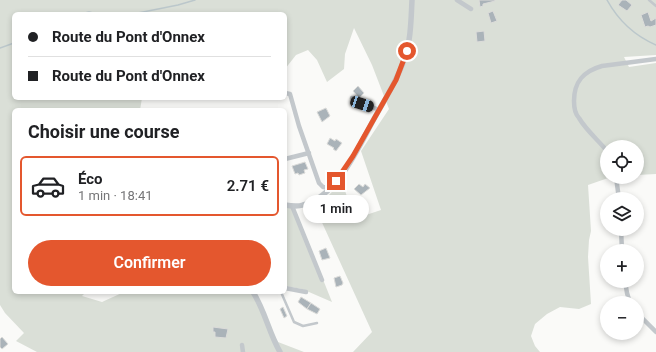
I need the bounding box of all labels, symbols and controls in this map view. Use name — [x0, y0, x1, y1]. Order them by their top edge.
text: Route du Pont d'Onnex — [52, 28, 205, 46]
route start — [398, 42, 416, 60]
text: Route du Pont d'Onnex — [52, 67, 205, 85]
car — [349, 95, 375, 113]
text: Choisir une course — [28, 121, 179, 142]
map controls — [600, 140, 644, 340]
button: locate — [600, 140, 644, 184]
icon: car — [30, 168, 66, 204]
text: Éco — [78, 170, 103, 188]
route end — [327, 172, 345, 190]
text: 2.71 € — [227, 177, 269, 195]
text: 1 min · 18:41 — [78, 188, 153, 203]
button: layers — [600, 192, 644, 236]
callout: 1 min — [303, 195, 369, 223]
text: 1 min — [320, 201, 352, 216]
button: Confirmer — [28, 240, 271, 286]
button: + — [600, 244, 644, 288]
button: − — [600, 296, 644, 340]

